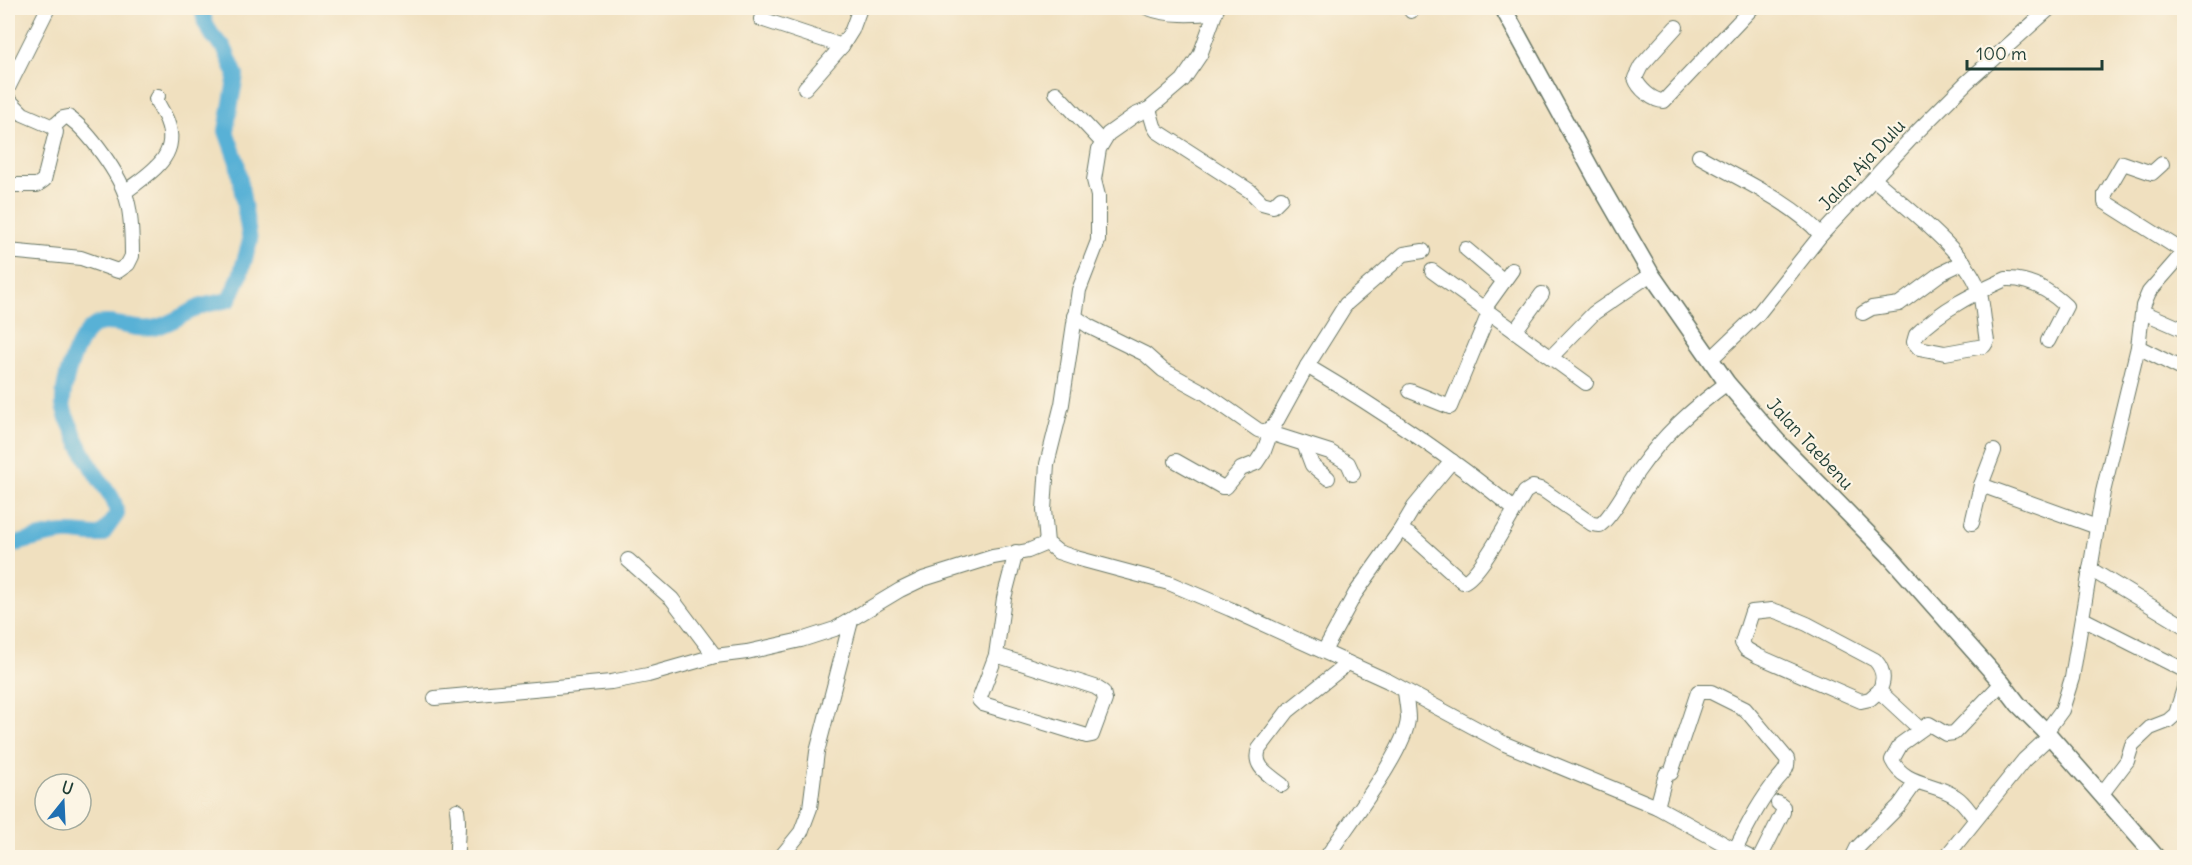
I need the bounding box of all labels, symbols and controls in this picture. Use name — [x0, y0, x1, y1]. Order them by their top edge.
scale bar — [1967, 33, 2102, 71]
text: 100 m — [1976, 42, 2027, 65]
street label: Jalan Aja Dulu — [1814, 114, 1910, 215]
street label: Jalan Taebenu — [1762, 393, 1859, 494]
north arrow — [33, 772, 93, 832]
text: U — [59, 777, 76, 799]

